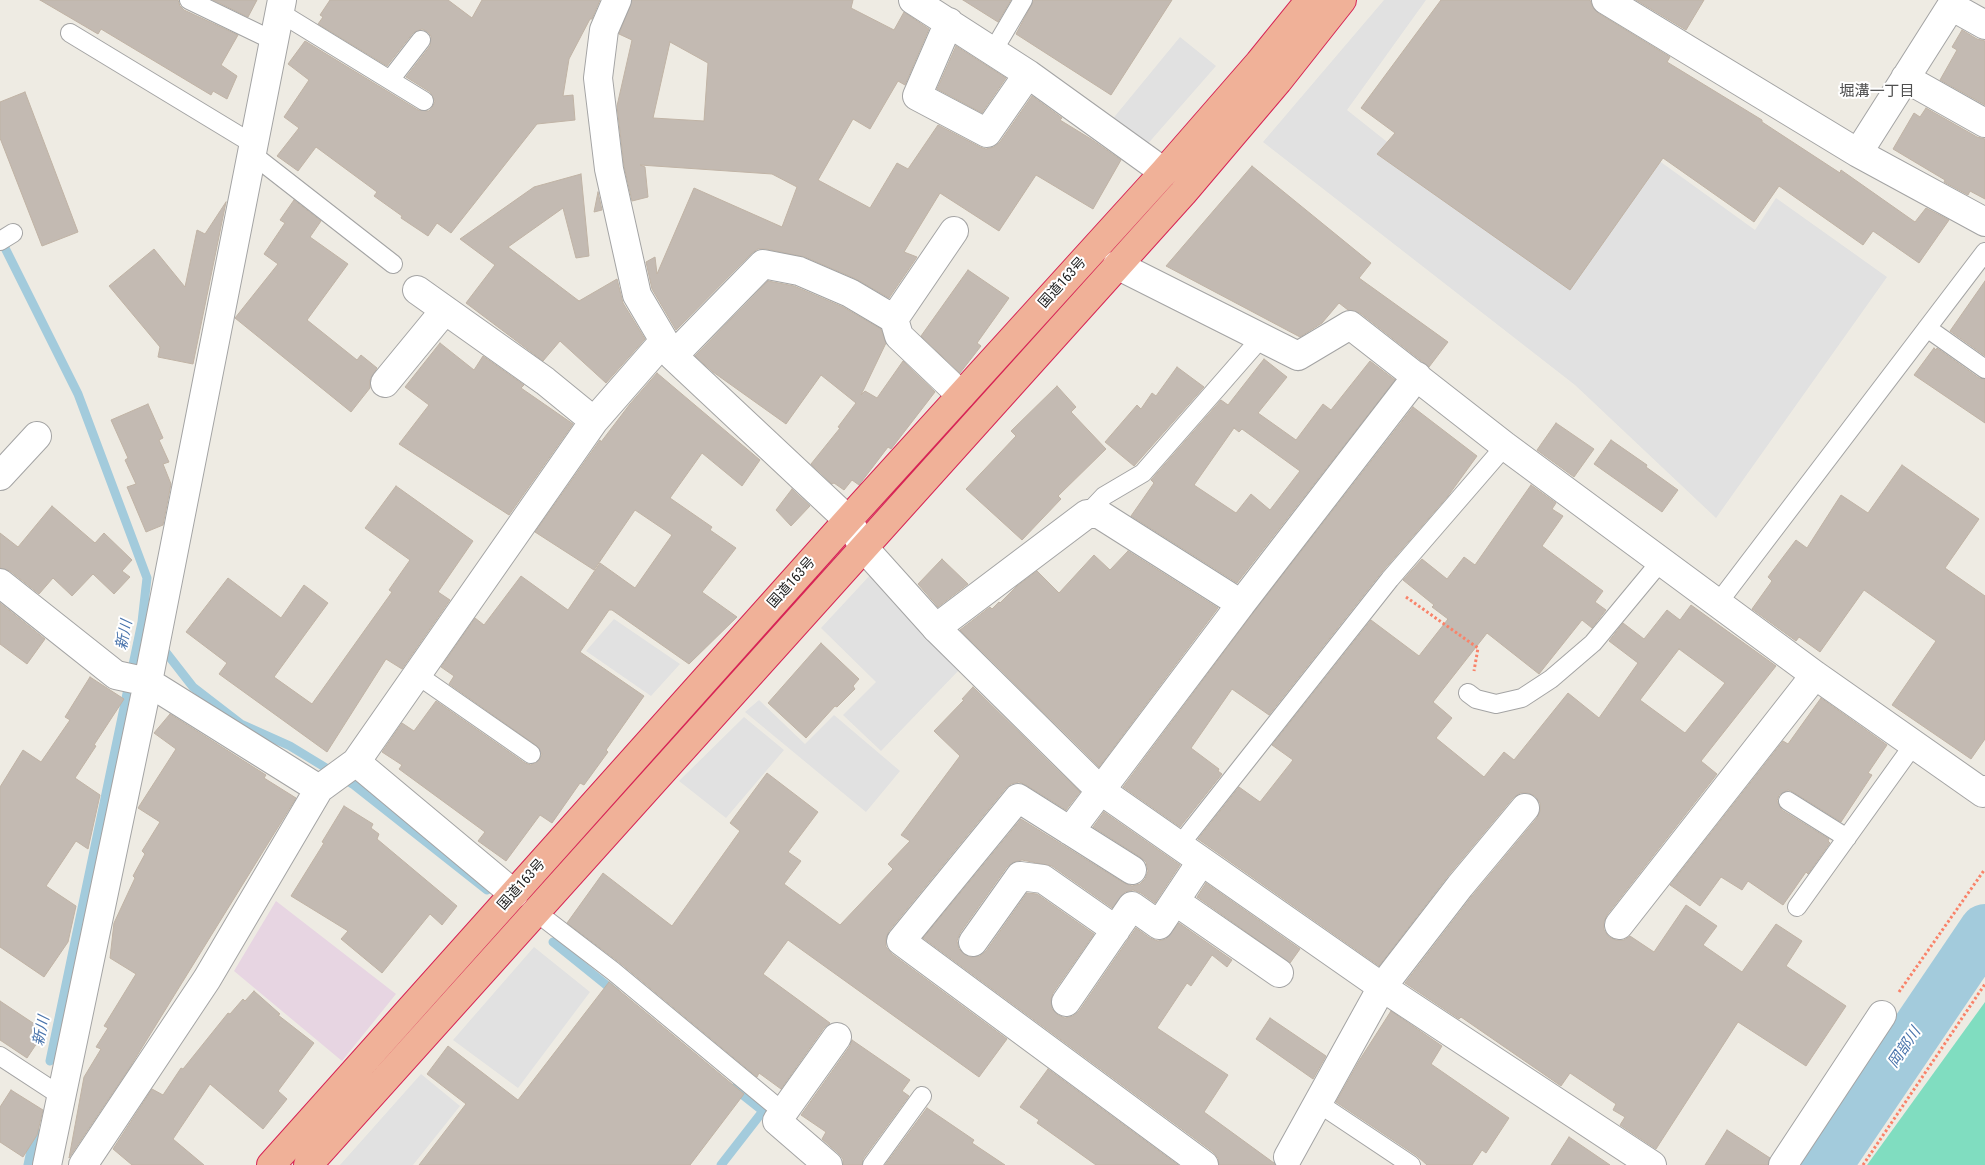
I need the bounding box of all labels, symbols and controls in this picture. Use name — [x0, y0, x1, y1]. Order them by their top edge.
district label: 堀溝一丁目 — [1840, 83, 1914, 101]
street label: 国道163号 — [1036, 254, 1090, 312]
street label: 国道163号 — [765, 554, 819, 612]
water label: 新川 — [113, 619, 137, 651]
street label: 国道163号 — [495, 856, 549, 914]
water label: 新川 — [30, 1014, 54, 1048]
water label: 岡部川 — [1885, 1024, 1925, 1072]

